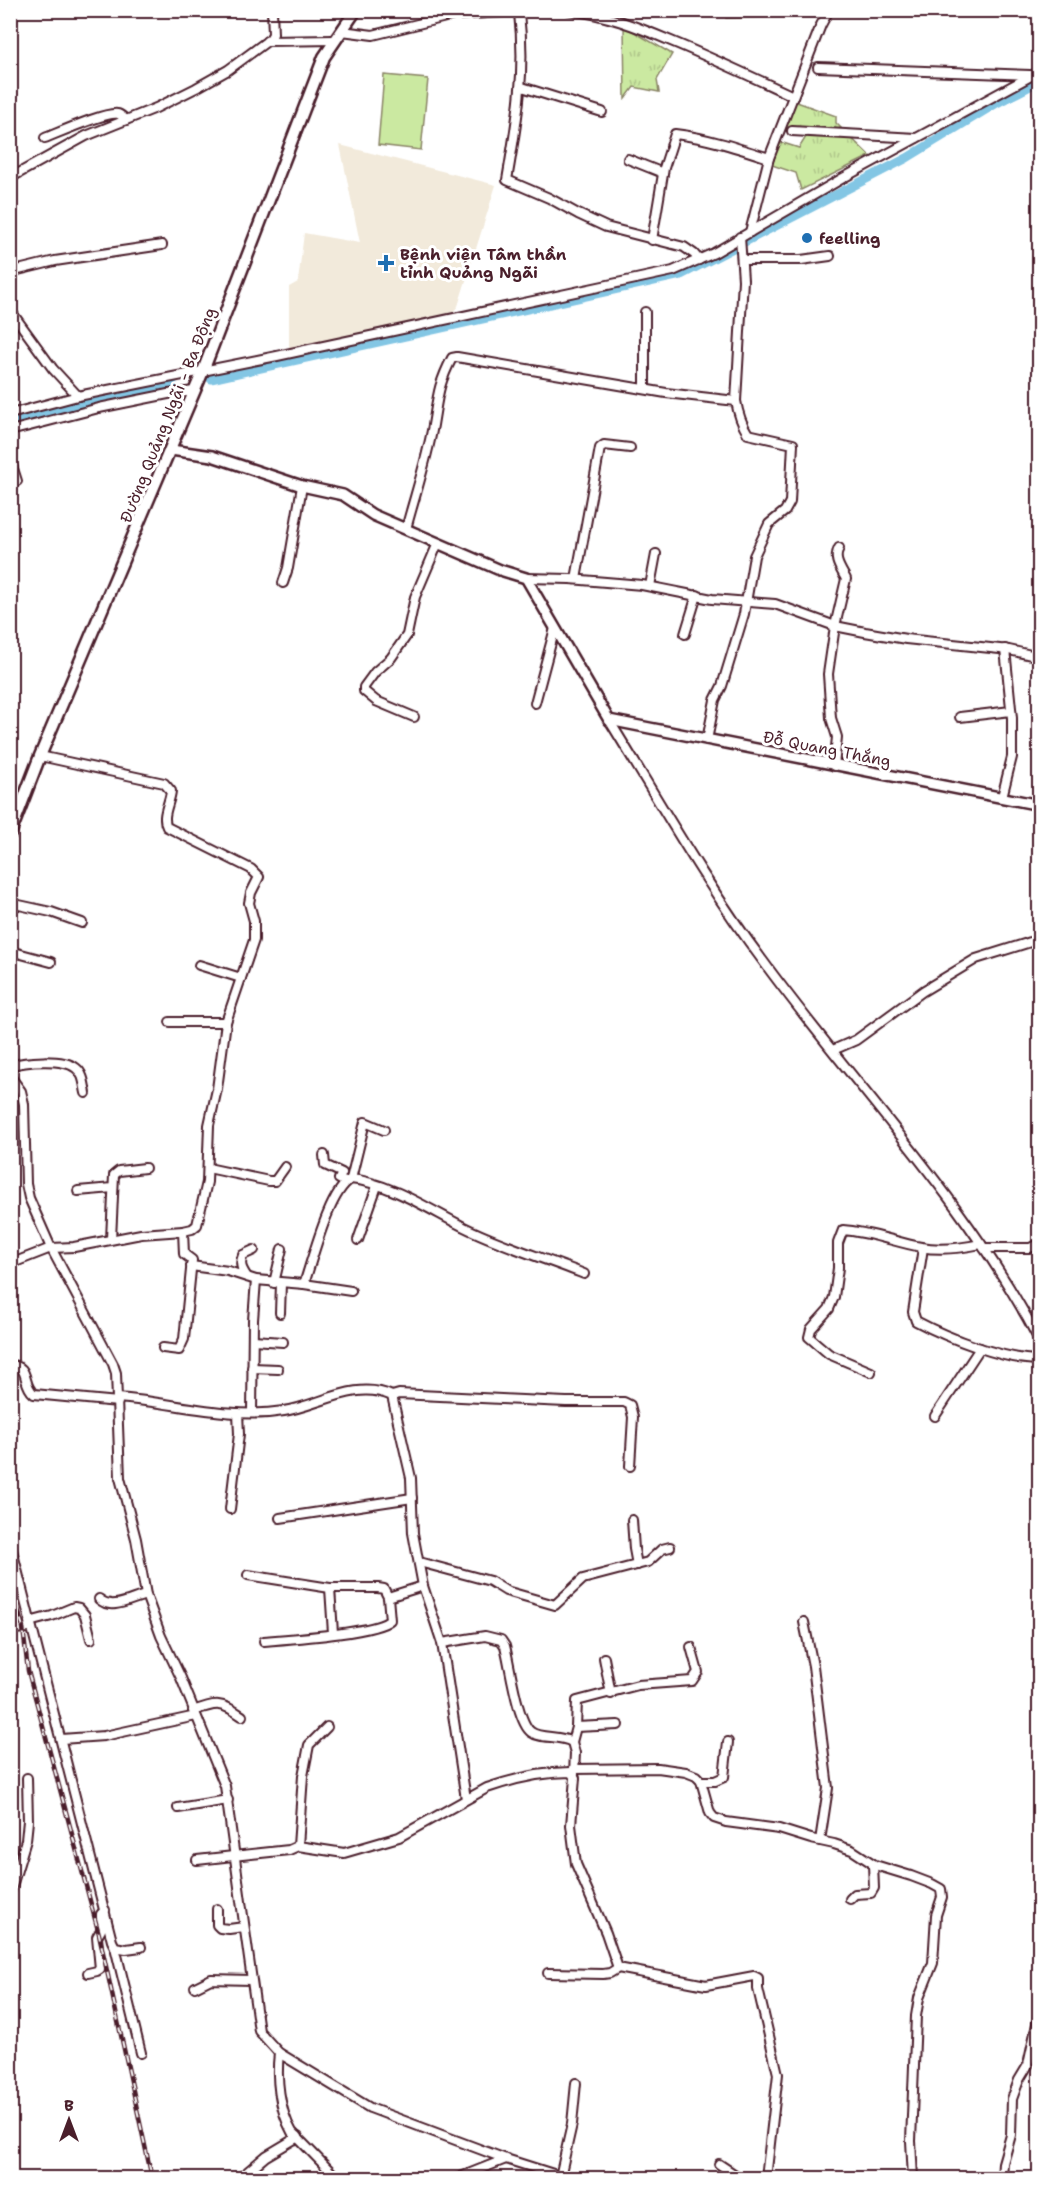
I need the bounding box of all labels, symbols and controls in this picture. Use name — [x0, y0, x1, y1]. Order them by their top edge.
place label: feelling — [819, 228, 880, 249]
marker: feelling — [800, 231, 814, 245]
place label: Bệnh viện Tâm thần tỉnh Quảng Ngãi — [400, 244, 567, 283]
marker: Bệnh viện Tâm thần tỉnh Quảng Ngãi — [377, 254, 395, 272]
street label: Đường Quảng Ngãi - Ba Động — [115, 304, 221, 526]
street label: Đỗ Quang Thắng — [761, 726, 893, 772]
north arrow — [39, 2090, 99, 2150]
text: B — [64, 2095, 74, 2116]

